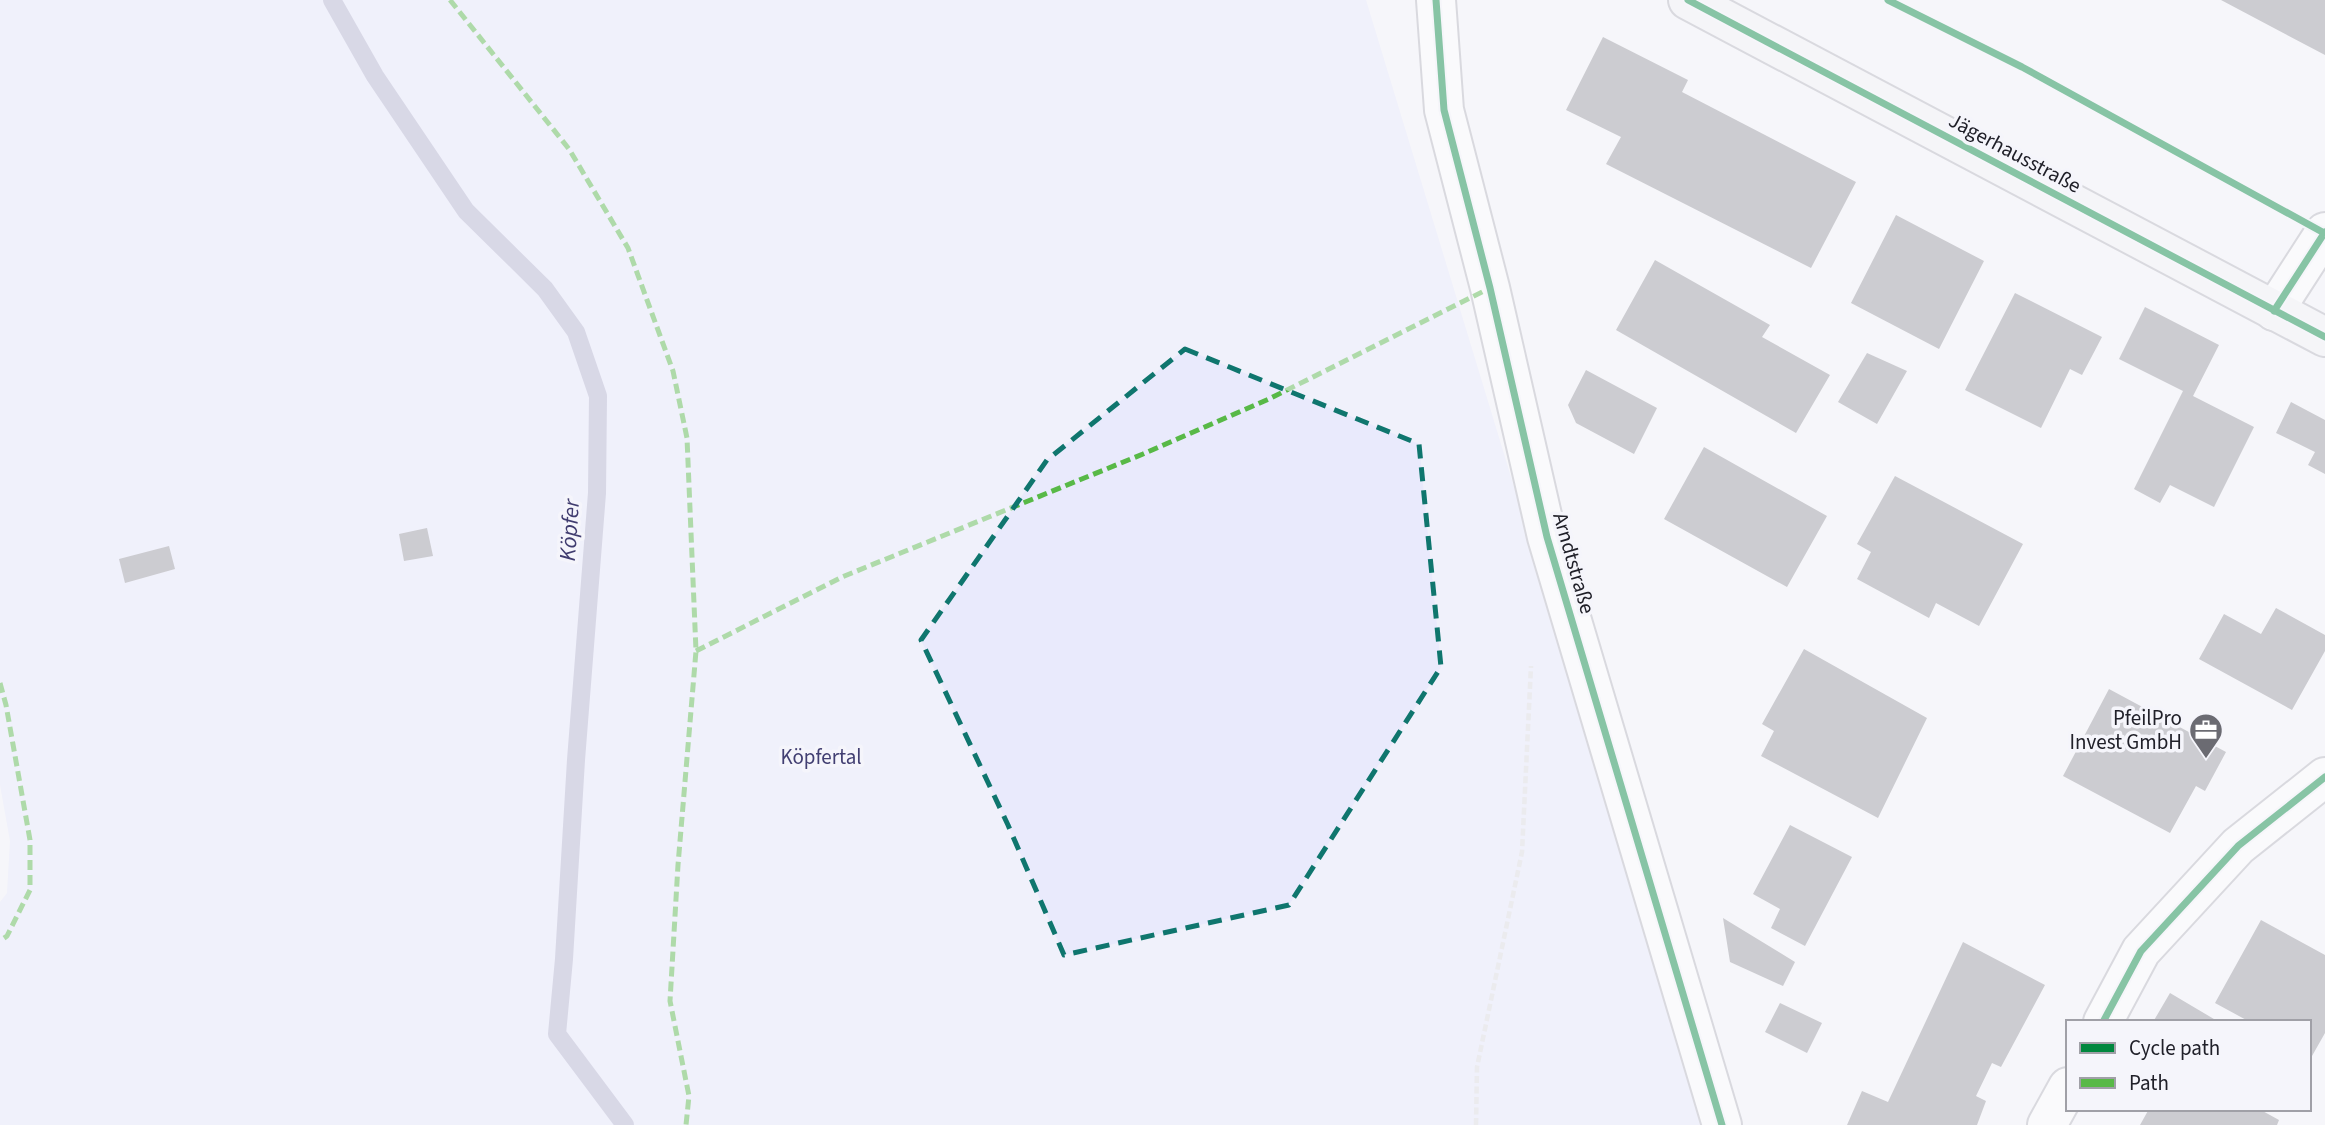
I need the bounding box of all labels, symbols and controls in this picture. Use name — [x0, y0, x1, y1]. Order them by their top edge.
street label: Jägerhausstraße — [1943, 105, 2087, 201]
water label: Köpfer — [551, 497, 588, 562]
street label: Arndtstraße — [1545, 509, 1603, 617]
place label: PfeilPro Invest GmbH — [2069, 703, 2182, 757]
office icon: PfeilPro Invest GmbH — [2187, 711, 2225, 760]
park label: Köpfertal — [780, 742, 862, 772]
legend — [2066, 1020, 2311, 1111]
text: Cycle path — [2129, 1033, 2220, 1063]
text: Path — [2129, 1068, 2169, 1098]

